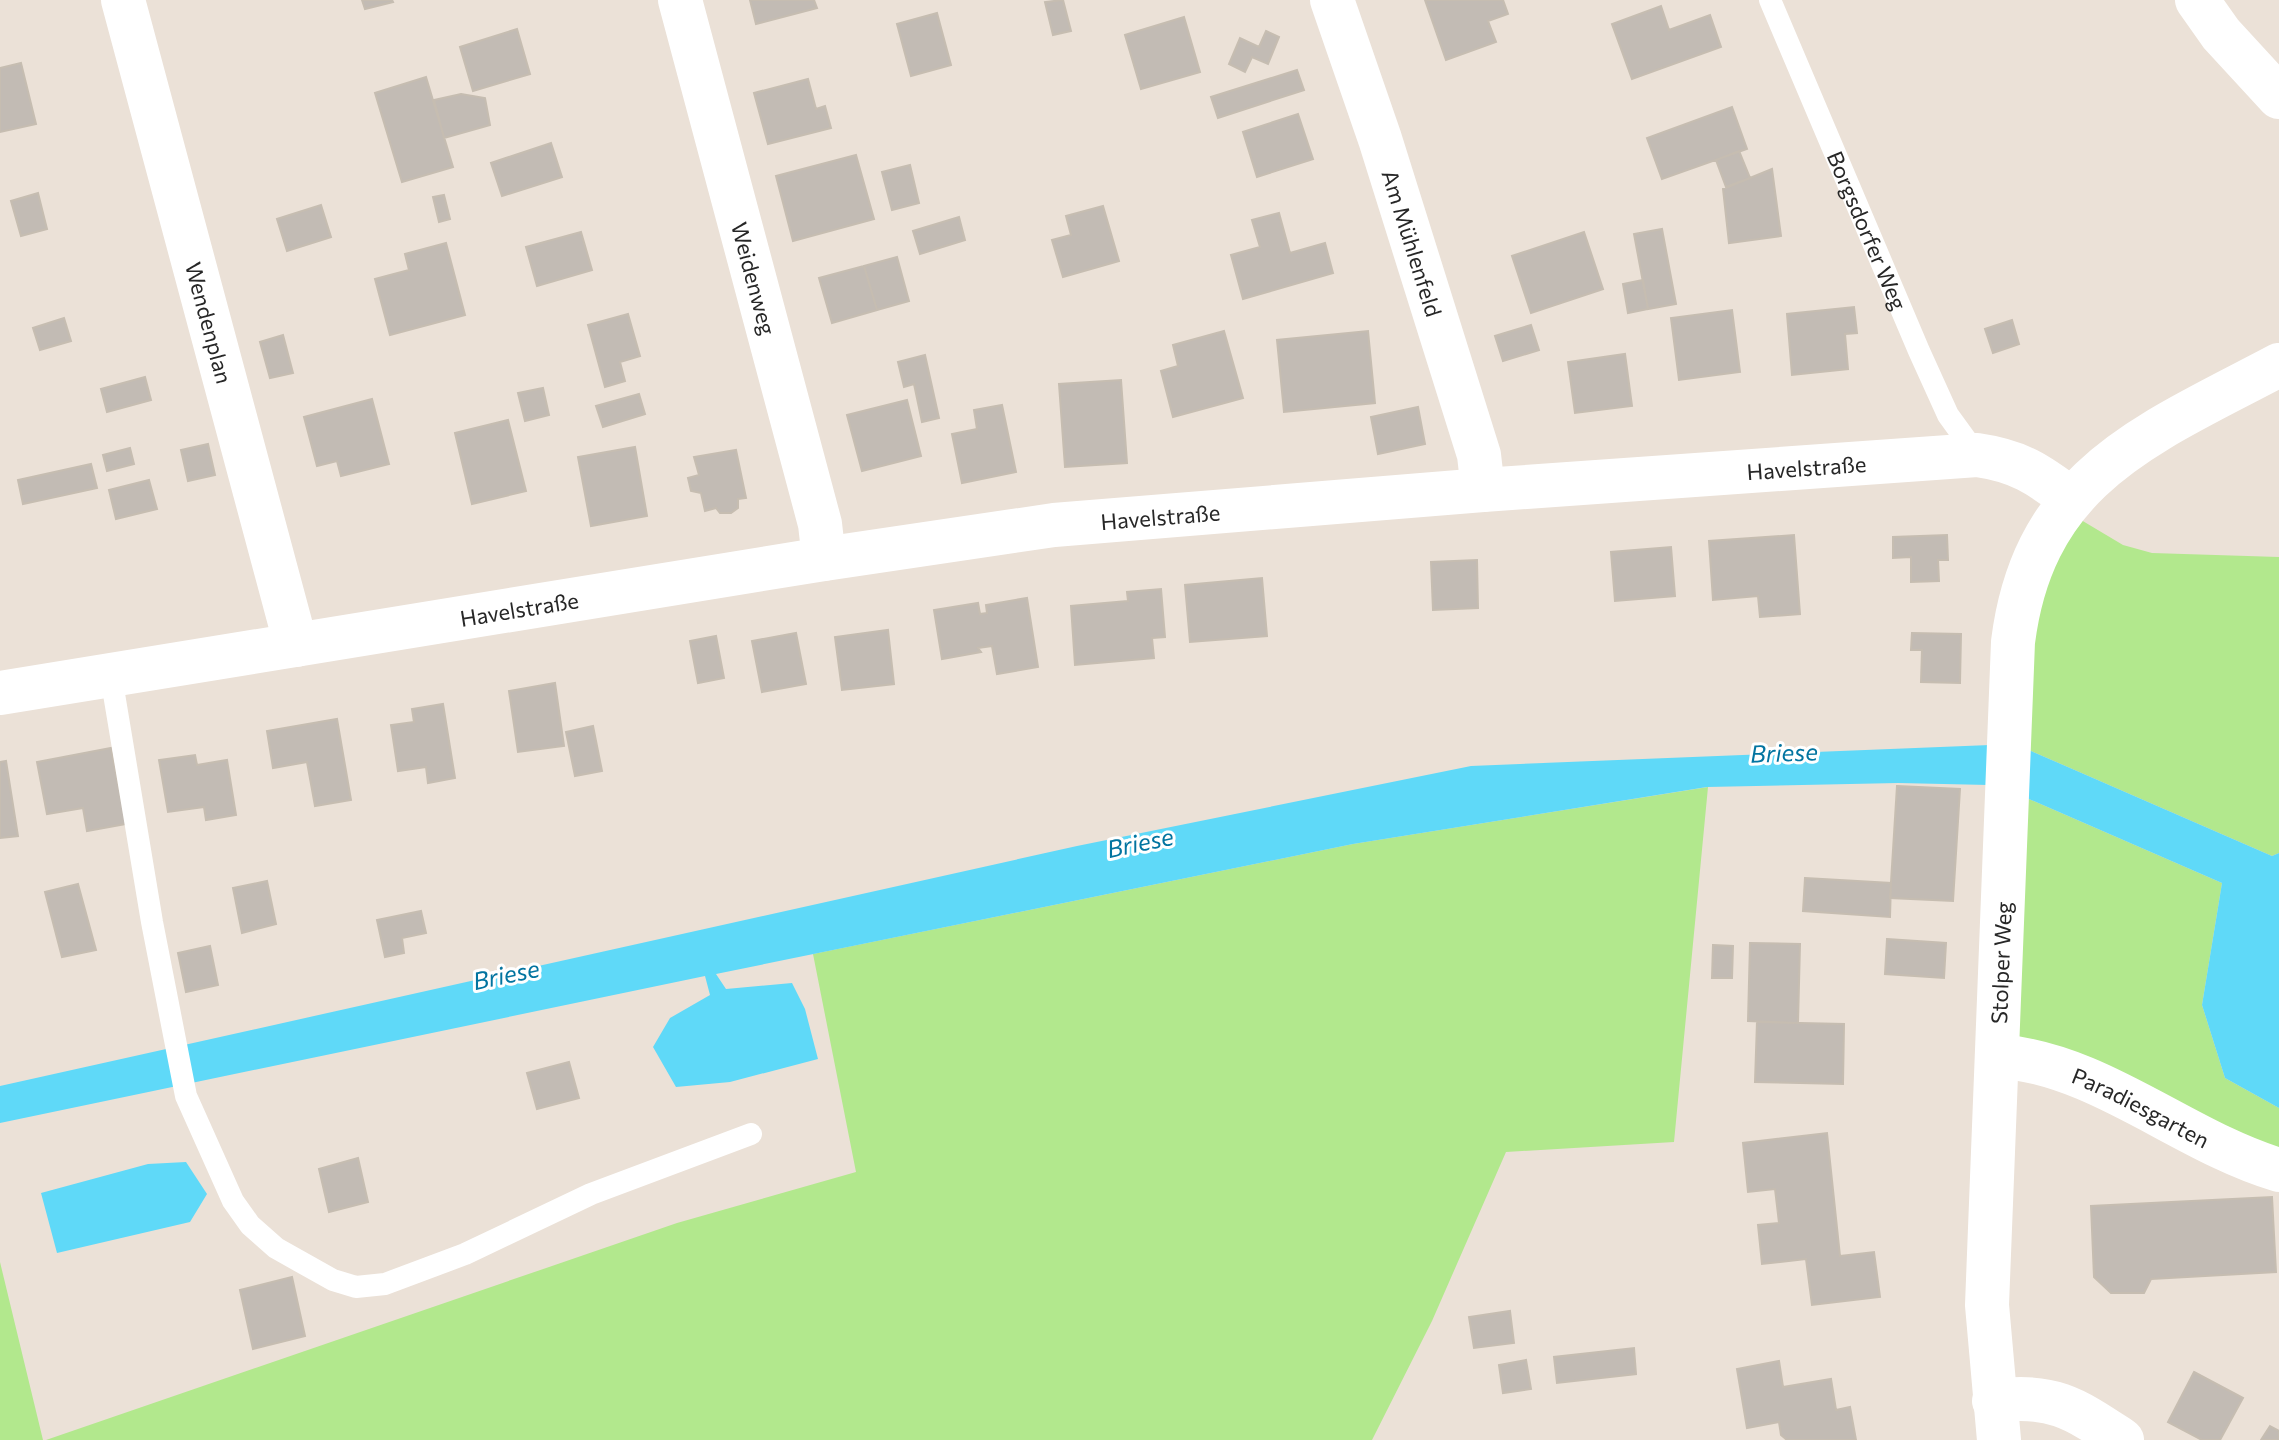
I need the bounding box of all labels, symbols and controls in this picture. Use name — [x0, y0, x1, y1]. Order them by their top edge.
street label: Borgsdorfer Weg — [1822, 147, 1913, 314]
street label: Am Mühlenfeld — [1377, 166, 1448, 320]
street label: Weidenweg — [726, 219, 782, 338]
street label: Wendenplan — [180, 259, 239, 386]
street label: Havelstraße — [1746, 449, 1867, 485]
street label: Havelstraße — [1099, 498, 1221, 535]
street label: Havelstraße — [458, 586, 581, 632]
water label: Briese — [1750, 736, 1819, 768]
water label: Briese — [1104, 821, 1176, 863]
street label: Stolper Weg — [1985, 901, 2016, 1024]
water label: Briese — [470, 953, 542, 995]
street label: Paradiesgarten — [2068, 1061, 2214, 1153]

